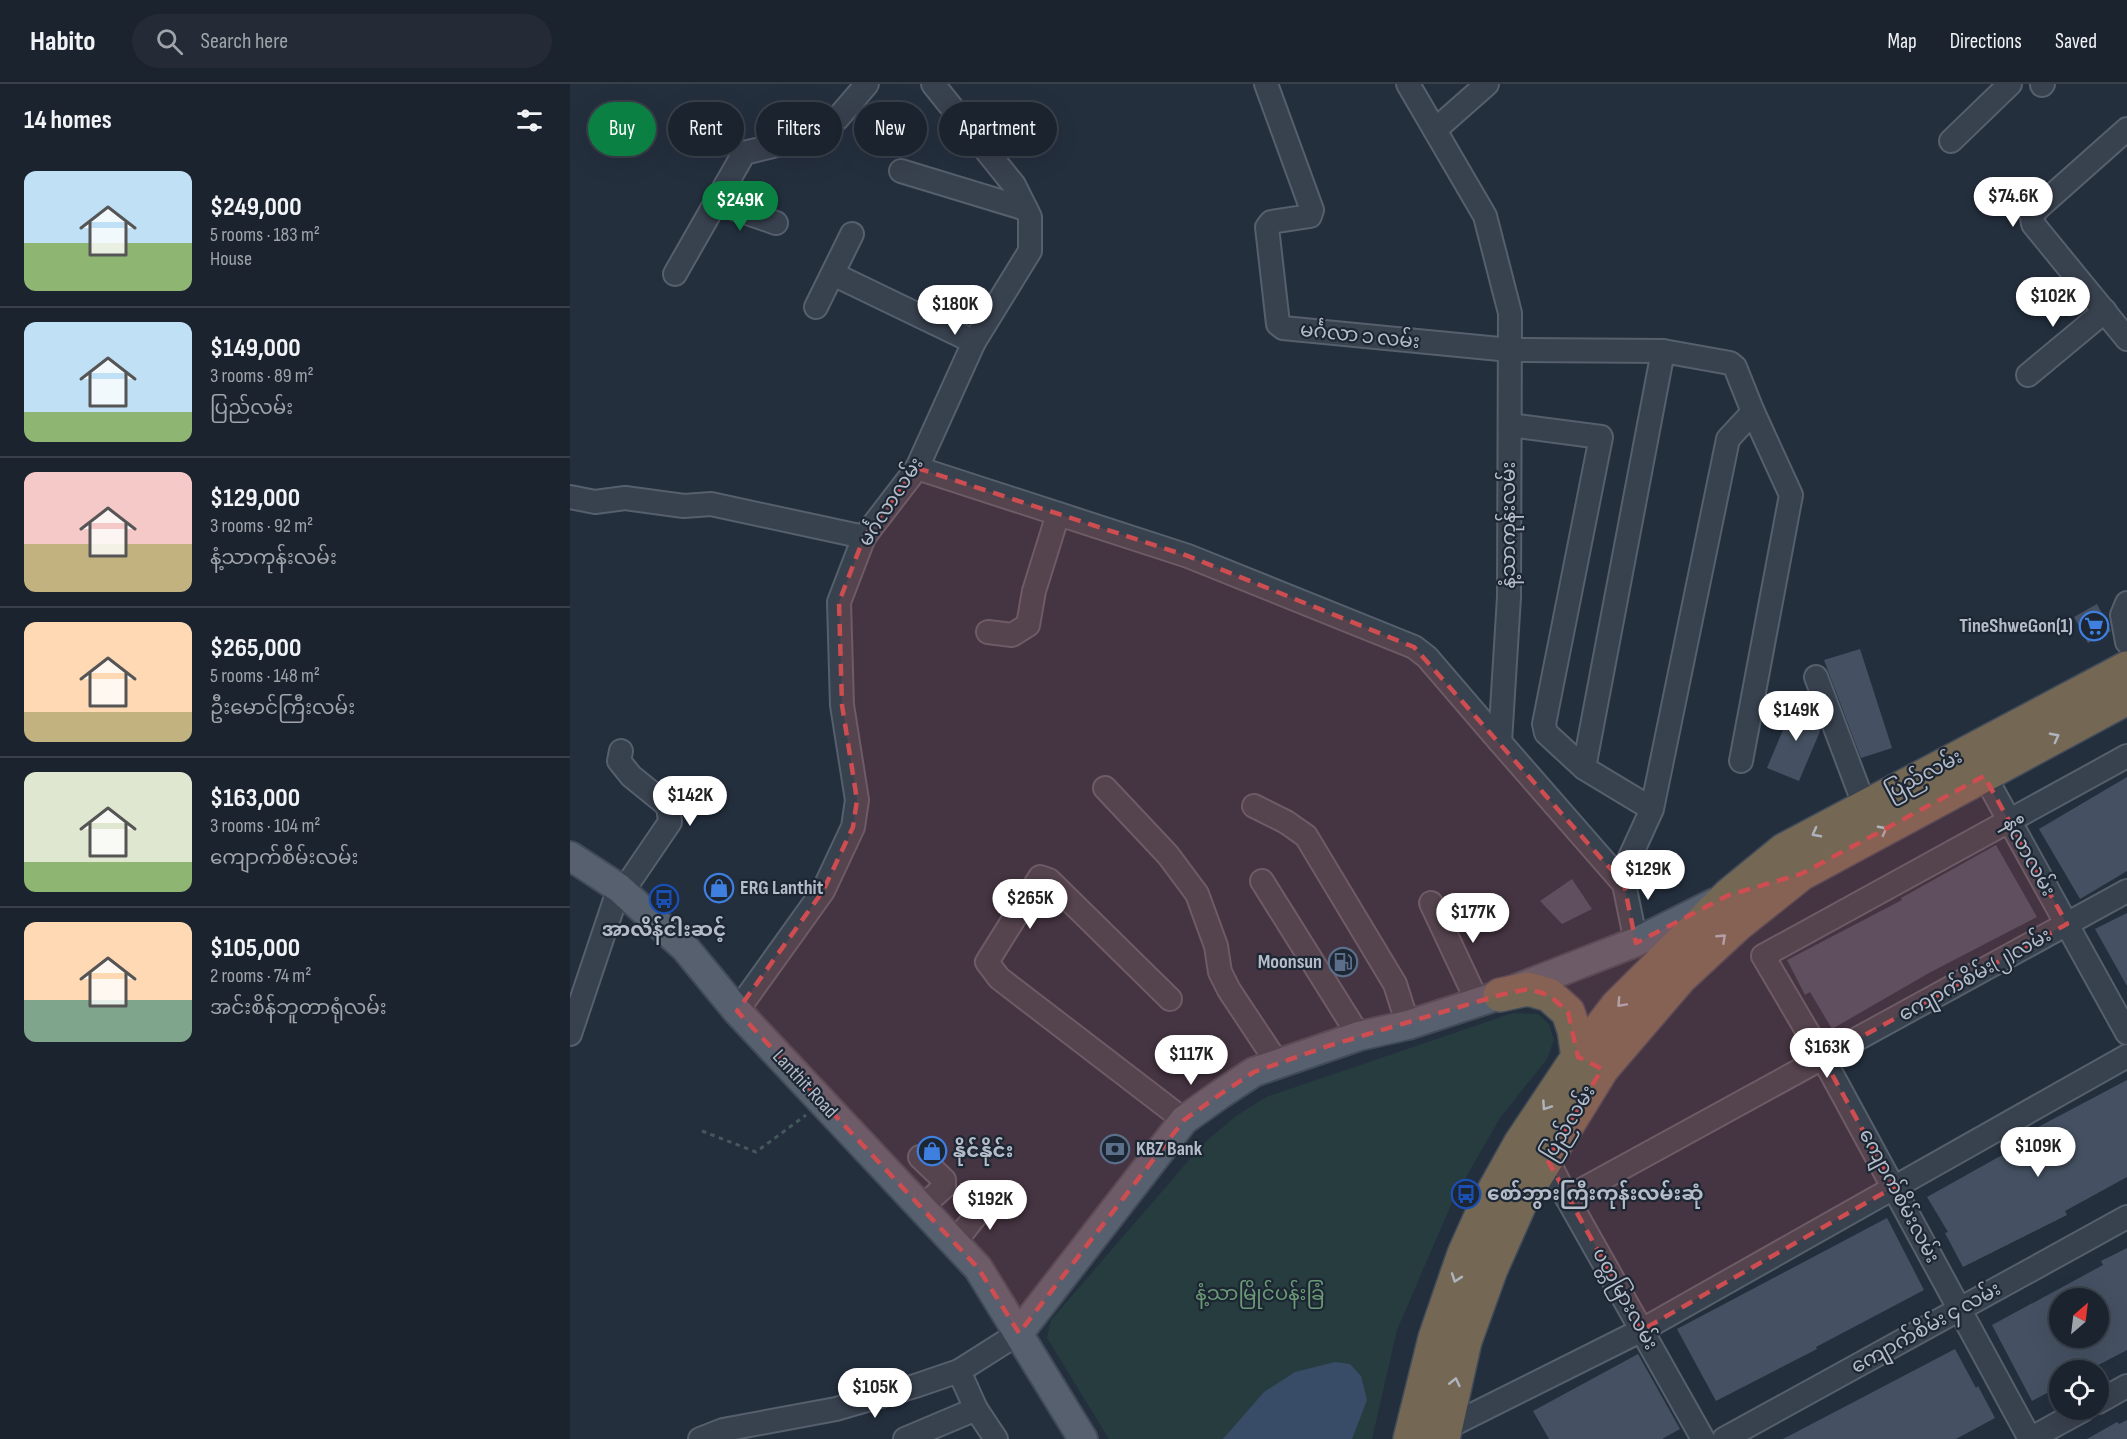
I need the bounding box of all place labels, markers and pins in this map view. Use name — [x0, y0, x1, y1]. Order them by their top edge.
pin: $74.6K — [1964, 177, 2062, 228]
pin: $249K — [698, 181, 782, 232]
pin: $102K — [2011, 277, 2095, 328]
pin: $180K — [913, 285, 997, 336]
supermarket icon: TineShweGon(1) — [2078, 610, 2110, 642]
place label: TineShweGon(1) — [1959, 614, 2073, 638]
pin: $149K — [1754, 691, 1838, 742]
pin: $142K — [648, 776, 732, 827]
pin: $129K — [1606, 850, 1690, 901]
shop icon: ERG Lanthit — [703, 872, 735, 904]
place label: ERG Lanthit — [740, 876, 824, 900]
pin: $265K — [988, 879, 1072, 930]
bus stop icon: အာလိန်ငါးဆင့် — [648, 883, 680, 915]
pin: $177K — [1431, 893, 1515, 944]
place label: အာလိန်ငါးဆင့် — [602, 916, 726, 945]
fuel station icon: Moonsun — [1327, 946, 1359, 978]
place label: Moonsun — [1258, 950, 1322, 974]
pin: $163K — [1785, 1028, 1869, 1079]
pin: $117K — [1149, 1035, 1233, 1086]
pin: $109K — [1996, 1127, 2080, 1178]
bank icon: KBZ Bank — [1099, 1133, 1131, 1165]
shop icon: နိုင်နိုင်း — [916, 1135, 948, 1167]
place label: နိုင်နိုင်း — [953, 1137, 1013, 1166]
place label: KBZ Bank — [1136, 1137, 1203, 1161]
bus stop icon: စော်ဘွားကြီးကုန်းလမ်းဆုံ — [1450, 1178, 1482, 1210]
pin: $192K — [948, 1180, 1032, 1231]
place label: စော်ဘွားကြီးကုန်းလမ်းဆုံ — [1487, 1180, 1703, 1209]
pin: $105K — [833, 1368, 917, 1419]

